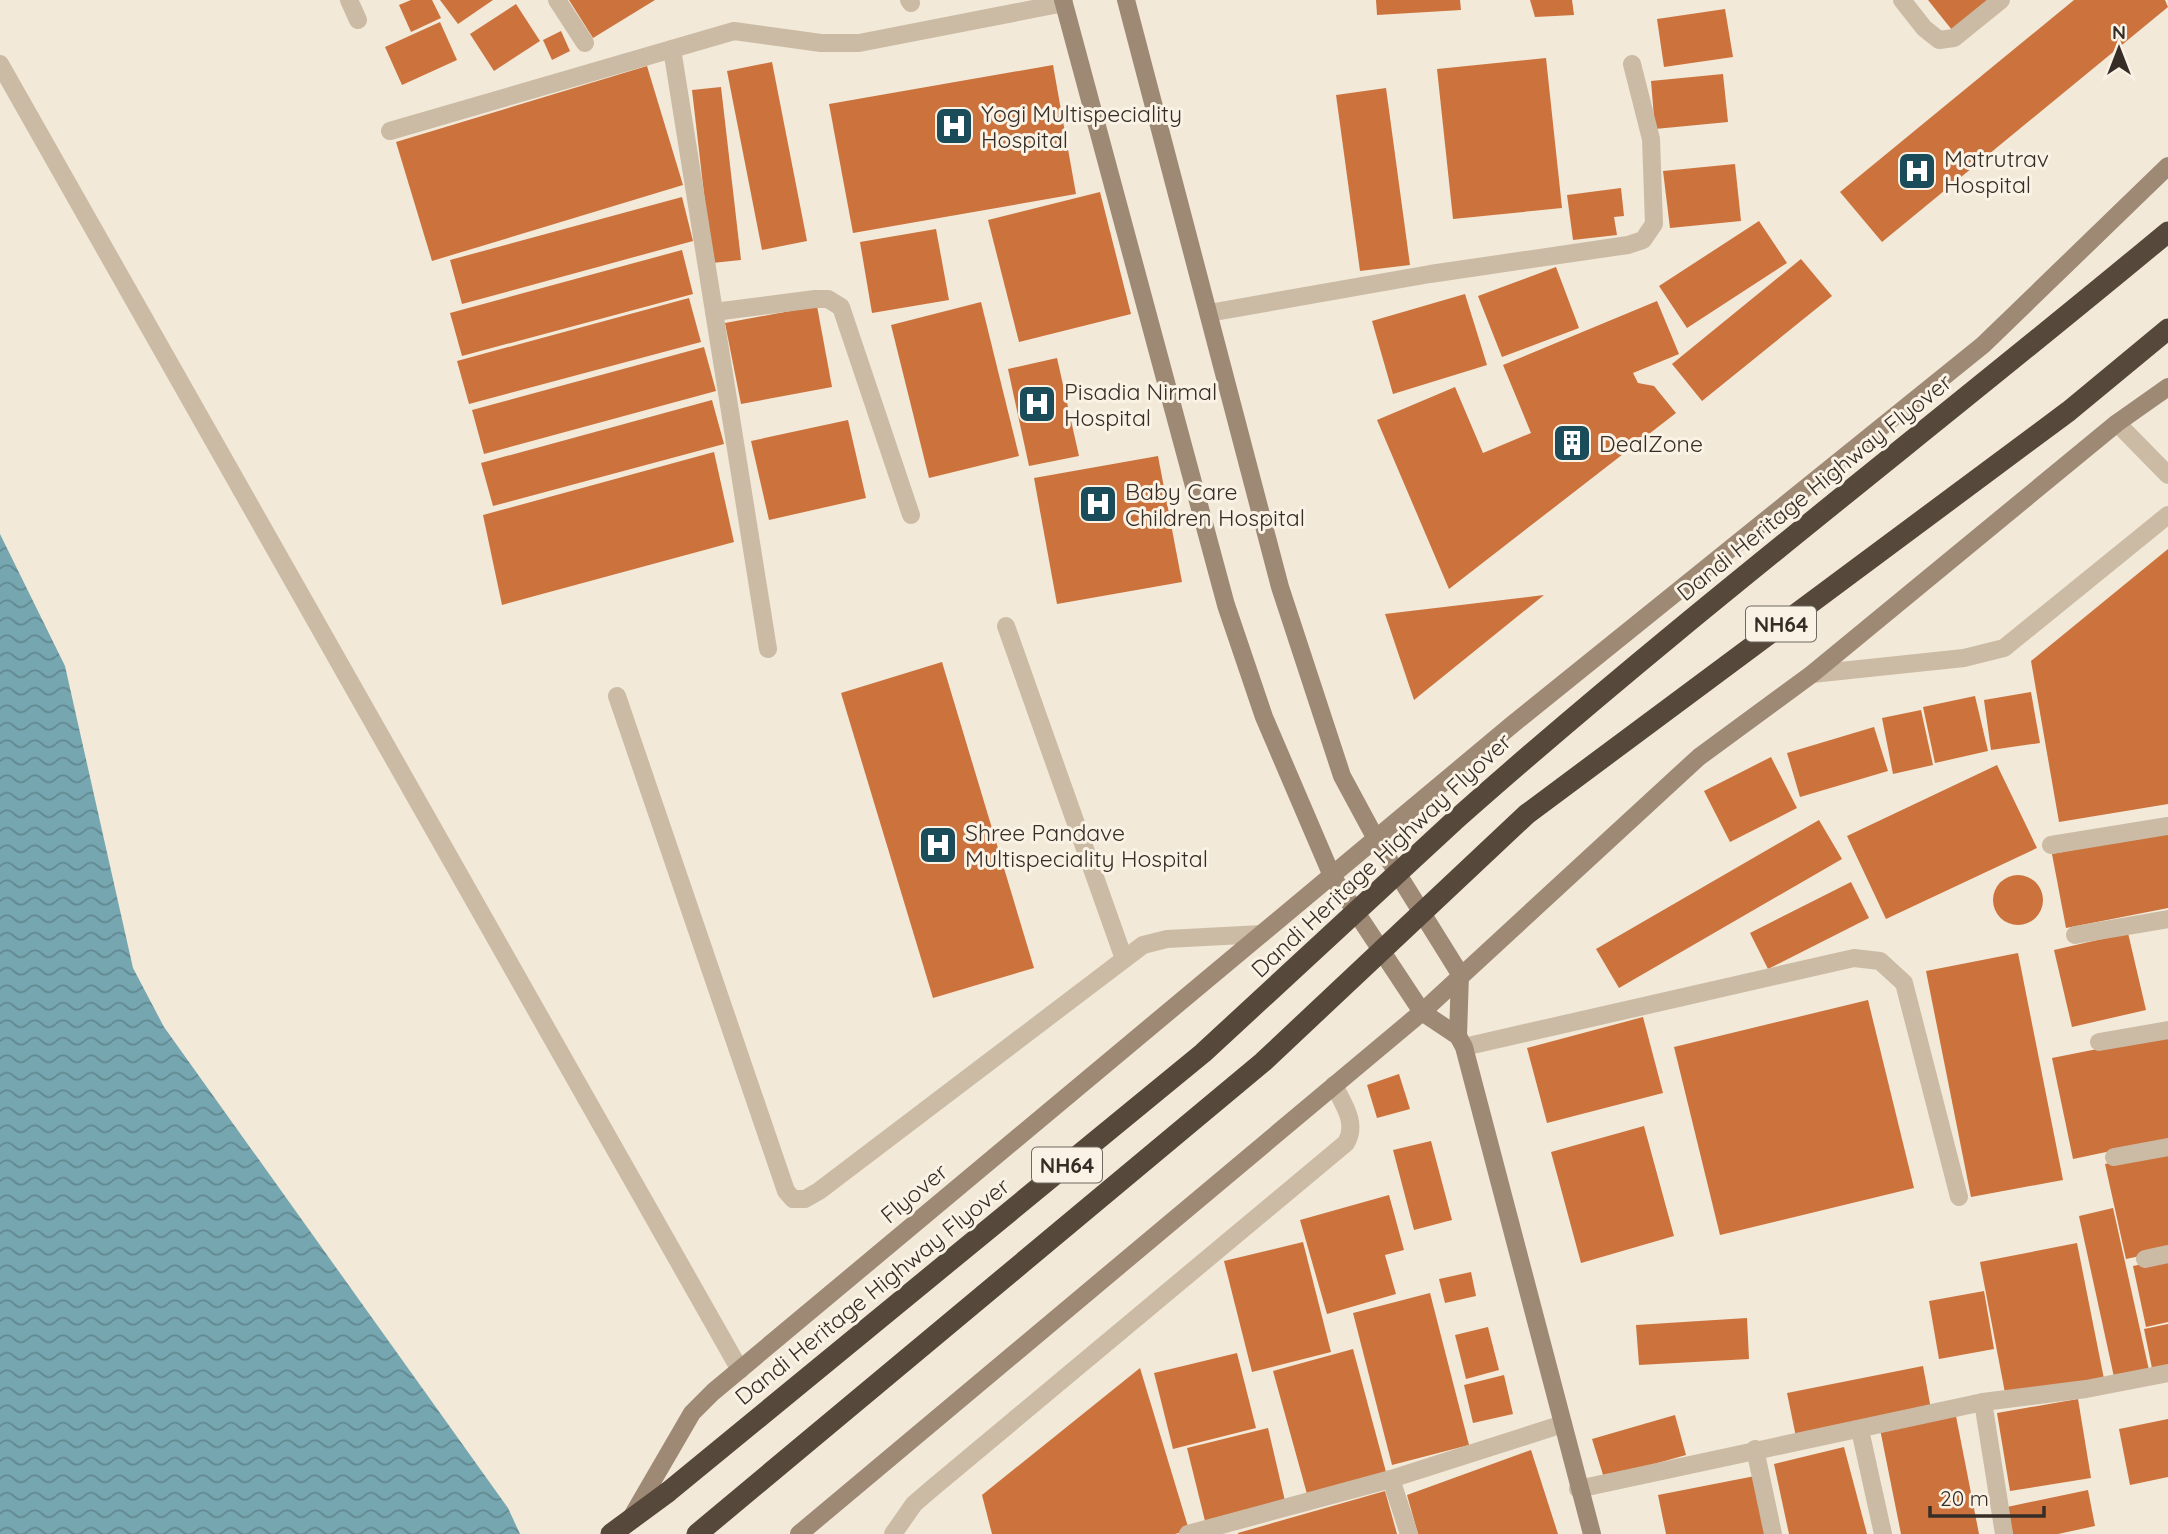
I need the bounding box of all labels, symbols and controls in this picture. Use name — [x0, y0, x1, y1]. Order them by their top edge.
north arrow — [2084, 14, 2154, 84]
text: N — [2112, 20, 2126, 44]
place label: Yogi Multispeciality Hospital — [981, 99, 1182, 154]
hospital icon: Yogi Multispeciality Hospital — [933, 105, 975, 147]
place label: Matrutrav Hospital — [1944, 144, 2049, 199]
hospital icon: Matrutrav Hospital — [1896, 150, 1938, 192]
street label: Dandi Heritage Highway Flyover — [1671, 367, 1957, 607]
place label: Pisadia Nirmal Hospital — [1064, 377, 1217, 432]
hospital icon: Pisadia Nirmal Hospital — [1016, 383, 1058, 425]
building icon: DealZone — [1551, 422, 1593, 464]
place label: DealZone — [1599, 429, 1703, 458]
place label: Baby Care Children Hospital — [1125, 477, 1305, 532]
hospital icon: Baby Care Children Hospital — [1077, 483, 1119, 525]
road number: NH64 — [1746, 606, 1816, 642]
street label: Dandi Heritage Highway Flyover — [1245, 727, 1517, 983]
place label: Shree Pandave Multispeciality Hospital — [965, 818, 1208, 873]
hospital icon: Shree Pandave Multispeciality Hospital — [917, 824, 959, 866]
road number: NH64 — [1032, 1148, 1102, 1182]
street label: Flyover — [875, 1157, 954, 1229]
street label: Dandi Heritage Highway Flyover — [729, 1171, 1015, 1411]
scale bar — [1930, 1474, 2044, 1518]
text: 20 m — [1940, 1485, 1989, 1511]

